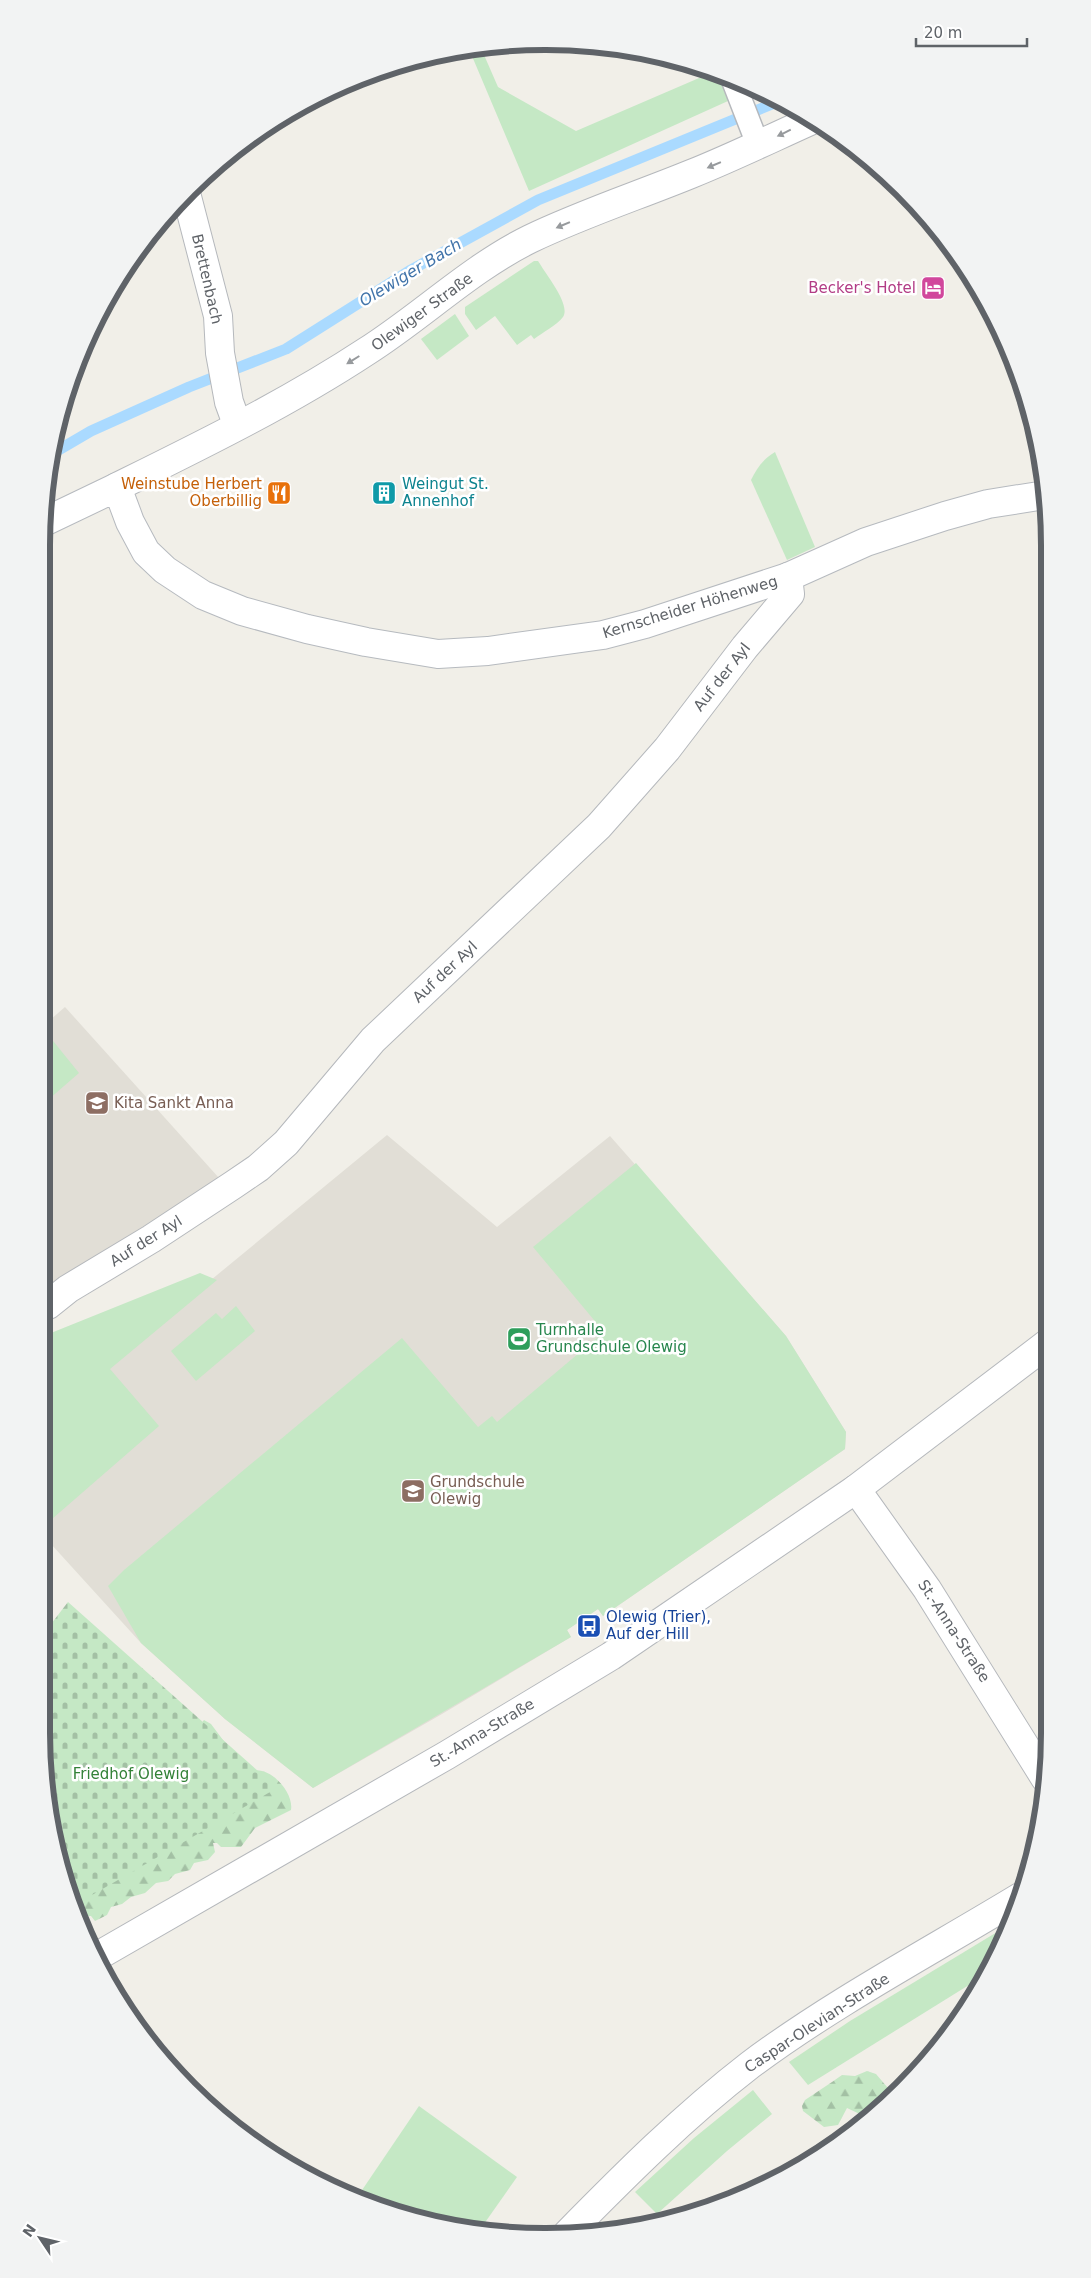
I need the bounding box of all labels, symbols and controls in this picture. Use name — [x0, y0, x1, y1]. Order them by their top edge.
scale bar — [916, 15, 1027, 47]
text: 20 m — [924, 24, 962, 42]
one-way arrow — [777, 129, 791, 137]
one-way arrow — [707, 161, 721, 169]
one-way arrow — [556, 221, 570, 229]
street label: Brettenbach — [188, 232, 226, 326]
water label: Olewiger Bach — [356, 234, 465, 310]
street label: Olewiger Straße — [368, 269, 476, 355]
hotel icon: Becker's Hotel — [920, 275, 946, 301]
place label: Becker's Hotel — [808, 279, 916, 297]
one-way arrow — [347, 355, 360, 365]
place label: Weinstube Herbert Oberbillig — [121, 475, 262, 510]
place label: Weingut St. Annenhof — [402, 475, 489, 510]
restaurant icon: Weinstube Herbert Oberbillig — [266, 480, 292, 506]
building icon: Weingut St. Annenhof — [371, 480, 397, 506]
street label: Kernscheider Höhenweg — [600, 572, 780, 642]
street label: Auf der Ayl — [690, 639, 754, 715]
street label: Auf der Ayl — [409, 938, 481, 1006]
school or university icon: Kita Sankt Anna — [84, 1090, 110, 1116]
place label: Kita Sankt Anna — [114, 1094, 234, 1112]
street label: Auf der Ayl — [107, 1212, 185, 1270]
place label: Turnhalle Grundschule Olewig — [535, 1321, 687, 1356]
sports icon: Turnhalle Grundschule Olewig — [506, 1326, 532, 1352]
place label: Grundschule Olewig — [430, 1473, 525, 1508]
school or university icon: Grundschule Olewig — [400, 1478, 426, 1504]
street label: St.-Anna-Straße — [914, 1576, 994, 1686]
place label: Olewig (Trier), Auf der Hill — [606, 1608, 711, 1643]
bus stop icon: Olewig (Trier), Auf der Hill — [576, 1613, 602, 1639]
street label: St.-Anna-Straße — [427, 1695, 537, 1771]
park label: Friedhof Olewig — [73, 1765, 189, 1783]
street label: Caspar-Olevian-Straße — [741, 1969, 893, 2077]
north arrow — [15, 2213, 65, 2263]
text: N — [19, 2221, 39, 2240]

